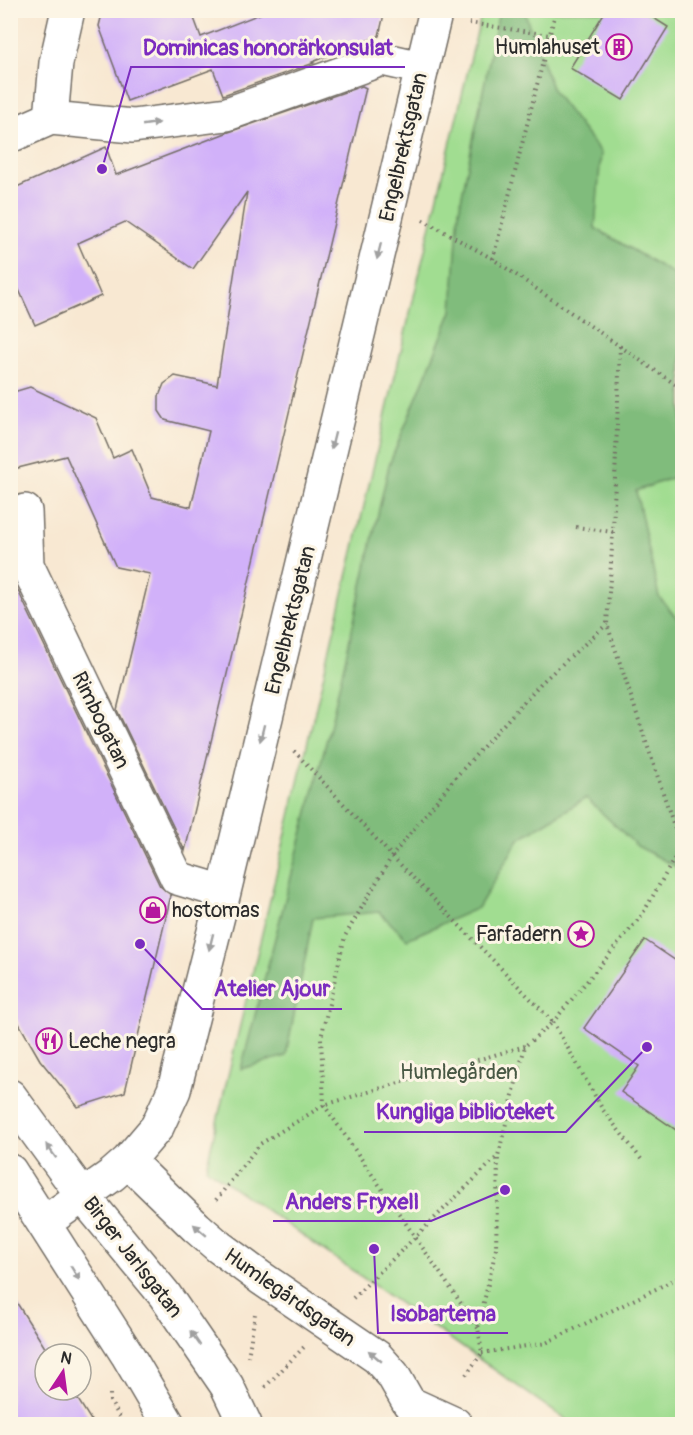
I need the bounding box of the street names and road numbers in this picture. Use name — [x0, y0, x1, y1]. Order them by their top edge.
street label: Engelbrektsgatan — [373, 70, 434, 224]
street label: Engelbrektsgatan — [259, 543, 322, 697]
street label: Rimbogatan — [65, 667, 136, 773]
street label: Birger Jarlsgatan — [77, 1191, 188, 1324]
street label: Humlegårdsgatan — [219, 1242, 361, 1353]

